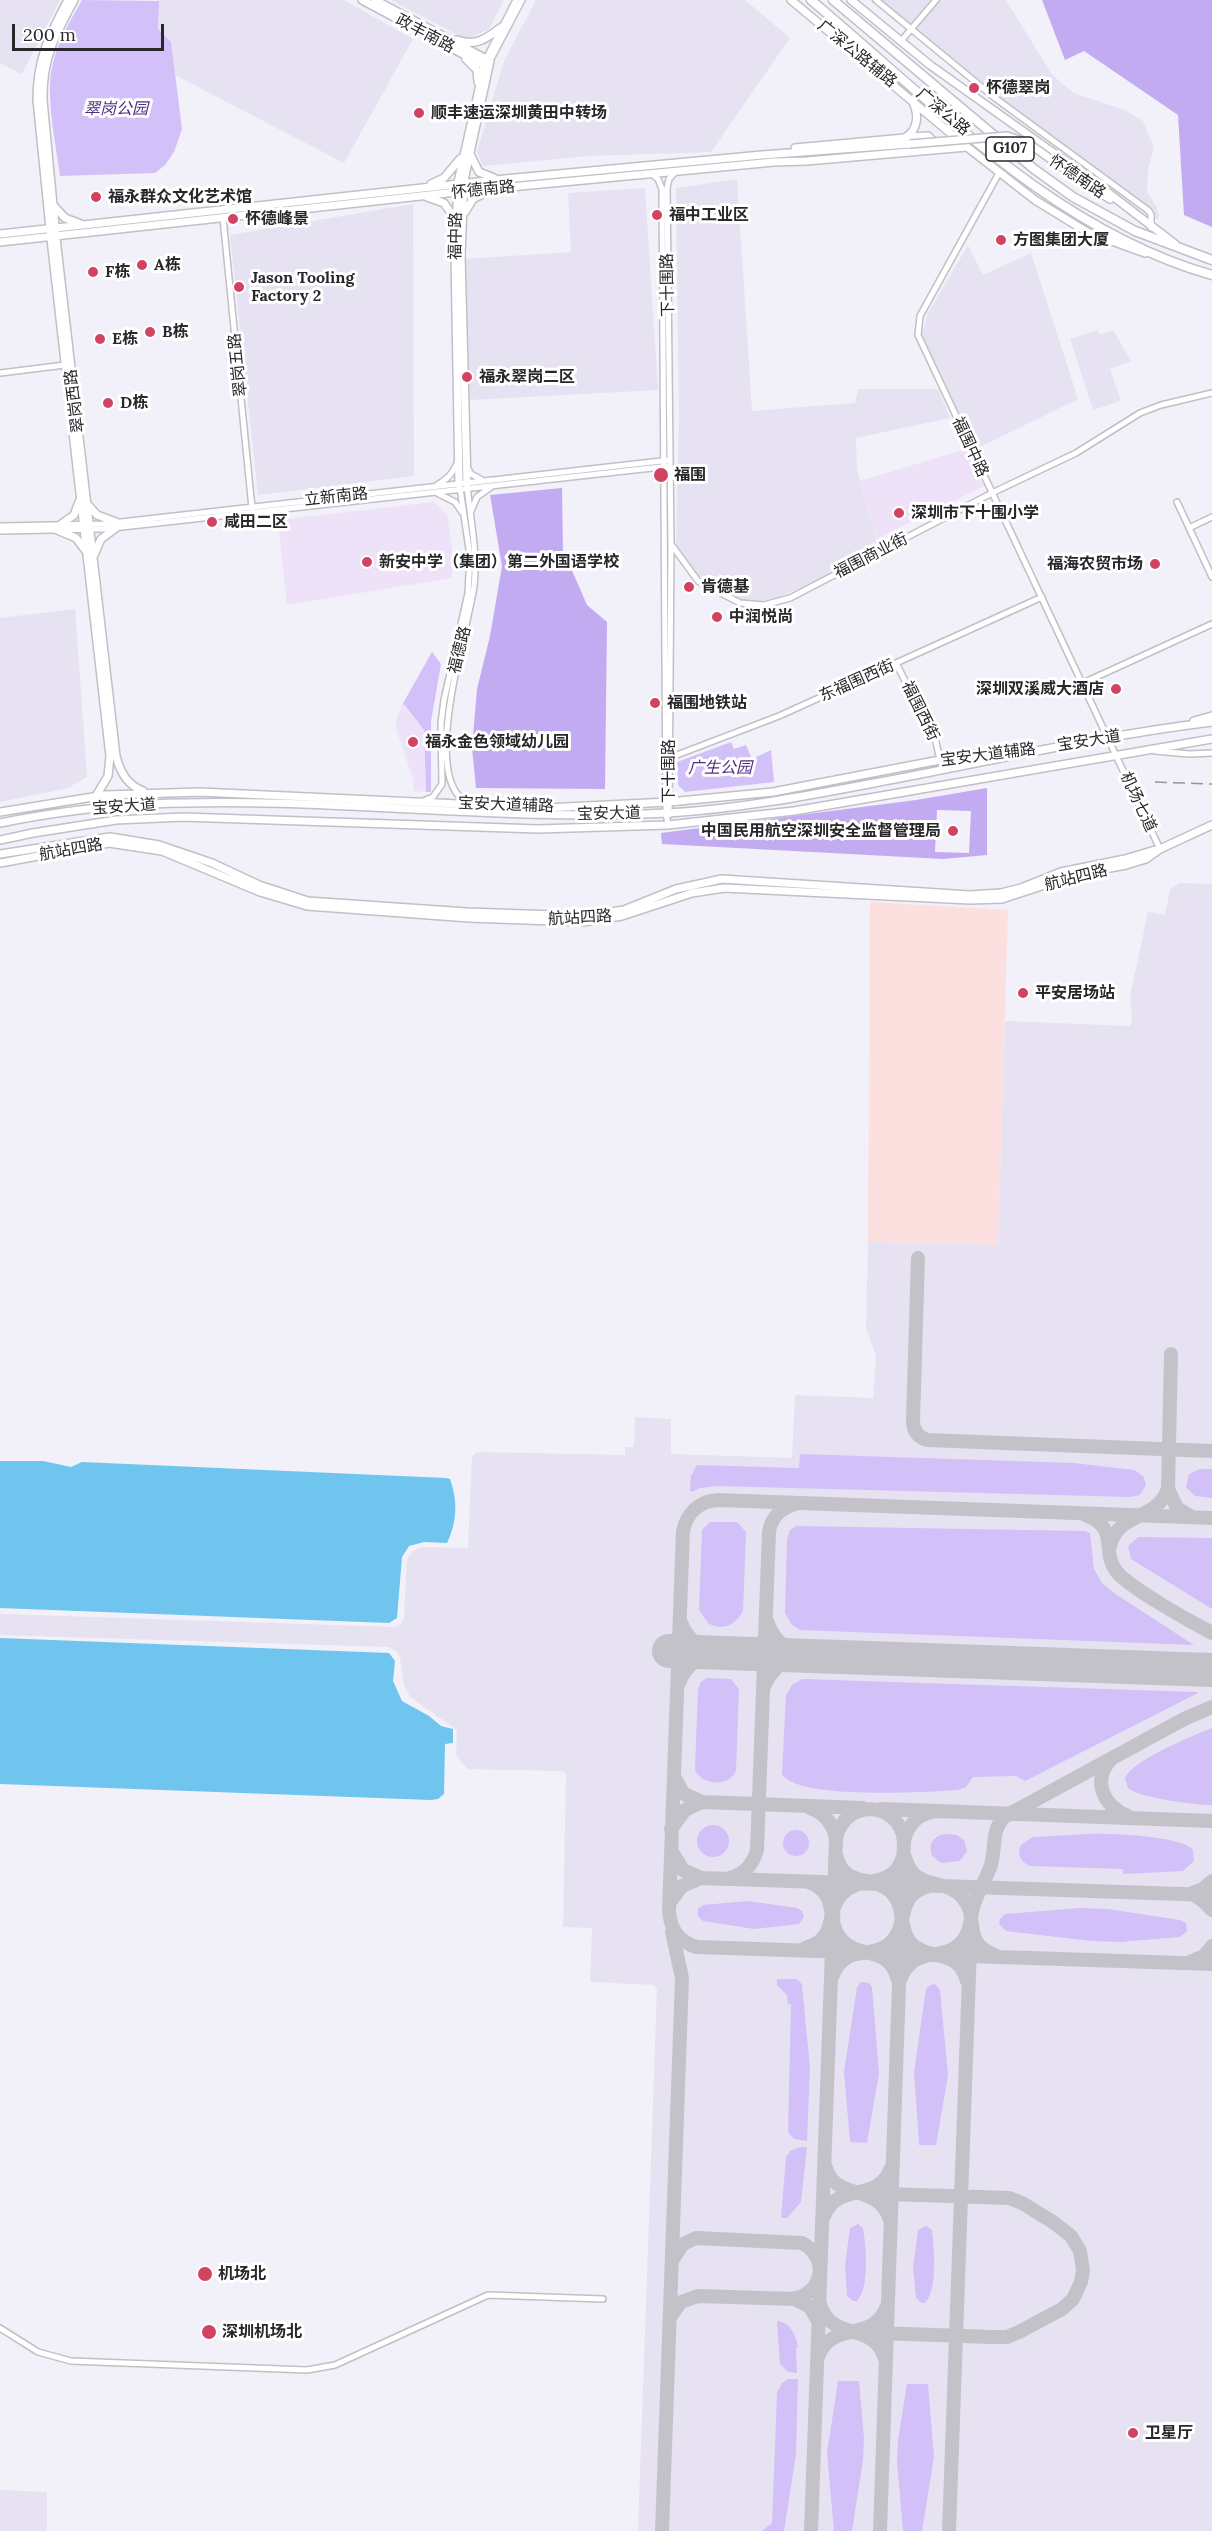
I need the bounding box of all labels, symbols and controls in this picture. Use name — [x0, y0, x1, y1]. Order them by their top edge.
street label: 政丰南路 — [392, 11, 458, 57]
scale bar — [15, 12, 166, 50]
street label: 广深公路辅路 — [814, 16, 900, 92]
text: 200 m — [23, 23, 76, 46]
place label: 怀德翠岗 — [986, 78, 1050, 98]
marker: 怀德翠岗 — [967, 81, 981, 95]
street label: 广深公路 — [912, 84, 974, 140]
park label: 翠岗公园 — [84, 99, 148, 119]
place label: 顺丰速运深圳黄田中转场 — [431, 103, 607, 123]
marker: 顺丰速运深圳黄田中转场 — [412, 106, 426, 120]
road number: G107 — [986, 137, 1034, 161]
street label: 怀德南路 — [1045, 151, 1109, 203]
street label: 怀德南路 — [450, 177, 516, 203]
place label: 福永群众文化艺术馆 — [108, 187, 252, 207]
marker: 福永群众文化艺术馆 — [89, 190, 103, 204]
place label: 福中工业区 — [669, 205, 749, 225]
marker: 福中工业区 — [650, 208, 664, 222]
place label: 怀德峰景 — [245, 209, 309, 229]
marker: 怀德峰景 — [226, 212, 240, 226]
street label: 福中路 — [446, 212, 466, 260]
place label: 方图集团大厦 — [1013, 230, 1109, 250]
marker: 方图集团大厦 — [994, 233, 1008, 247]
street label: 下十围路 — [658, 253, 678, 317]
place label: A栋 — [154, 255, 181, 275]
marker: A栋 — [135, 258, 149, 272]
place label: F栋 — [105, 262, 130, 282]
marker: F栋 — [86, 265, 100, 279]
place label: Jason Tooling Factory 2 — [251, 268, 354, 306]
marker: Jason Tooling Factory 2 — [232, 280, 246, 294]
place label: B栋 — [162, 322, 189, 342]
marker: B栋 — [143, 325, 157, 339]
place label: E栋 — [112, 329, 138, 349]
marker: E栋 — [93, 332, 107, 346]
street label: 翠岗五路 — [225, 332, 251, 398]
place label: 福永翠岗二区 — [479, 367, 575, 387]
street label: 翠岗西路 — [62, 368, 88, 434]
marker: 福永翠岗二区 — [460, 370, 474, 384]
place label: D栋 — [120, 393, 148, 413]
marker: D栋 — [101, 396, 115, 410]
street label: 福围中路 — [948, 414, 992, 480]
place label: 福围 — [674, 465, 706, 485]
marker: 福围 — [652, 466, 670, 484]
street label: 立新南路 — [303, 484, 369, 510]
place label: 深圳市下十围小学 — [911, 503, 1039, 523]
marker: 深圳市下十围小学 — [892, 506, 906, 520]
place label: 咸田二区 — [224, 512, 288, 532]
marker: 咸田二区 — [205, 515, 219, 529]
street label: 福围商业街 — [831, 529, 911, 583]
place label: 新安中学（集团）第二外国语学校 — [379, 552, 619, 572]
place label: 福海农贸市场 — [1047, 554, 1143, 574]
marker: 新安中学（集团）第二外国语学校 — [360, 555, 374, 569]
marker: 福海农贸市场 — [1148, 557, 1162, 571]
place label: 肯德基 — [701, 577, 749, 597]
marker: 肯德基 — [682, 580, 696, 594]
place label: 中润悦尚 — [729, 607, 793, 627]
marker: 中润悦尚 — [710, 610, 724, 624]
street label: 福德路 — [445, 624, 475, 676]
street label: 东福围西街 — [817, 656, 897, 706]
street label: 福围西街 — [897, 678, 943, 744]
place label: 深圳双溪威大酒店 — [976, 679, 1104, 699]
marker: 深圳双溪威大酒店 — [1109, 682, 1123, 696]
place label: 福围地铁站 — [667, 693, 747, 713]
marker: 福围地铁站 — [648, 696, 662, 710]
street label: 宝安大道 — [1056, 727, 1122, 755]
place label: 福永金色领域幼儿园 — [425, 732, 569, 752]
marker: 福永金色领域幼儿园 — [406, 735, 420, 749]
street label: 下十围路 — [659, 739, 679, 803]
street label: 宝安大道辅路 — [939, 740, 1037, 770]
park label: 广生公园 — [688, 758, 752, 778]
street label: 机场七道 — [1116, 769, 1160, 835]
street label: 宝安大道辅路 — [458, 794, 554, 816]
street label: 宝安大道 — [91, 795, 157, 819]
street label: 宝安大道 — [577, 804, 641, 824]
place label: 中国民用航空深圳安全监督管理局 — [701, 821, 941, 841]
marker: 中国民用航空深圳安全监督管理局 — [946, 824, 960, 838]
street label: 航站四路 — [38, 835, 104, 865]
street label: 航站四路 — [1043, 861, 1109, 895]
street label: 航站四路 — [548, 907, 612, 929]
place label: 平安居场站 — [1035, 983, 1115, 1003]
marker: 平安居场站 — [1016, 986, 1030, 1000]
place label: 机场北 — [218, 2264, 266, 2284]
marker: 机场北 — [196, 2265, 214, 2283]
place label: 深圳机场北 — [222, 2322, 302, 2342]
marker: 深圳机场北 — [200, 2323, 218, 2341]
place label: 卫星厅 — [1145, 2423, 1193, 2443]
marker: 卫星厅 — [1126, 2426, 1140, 2440]

